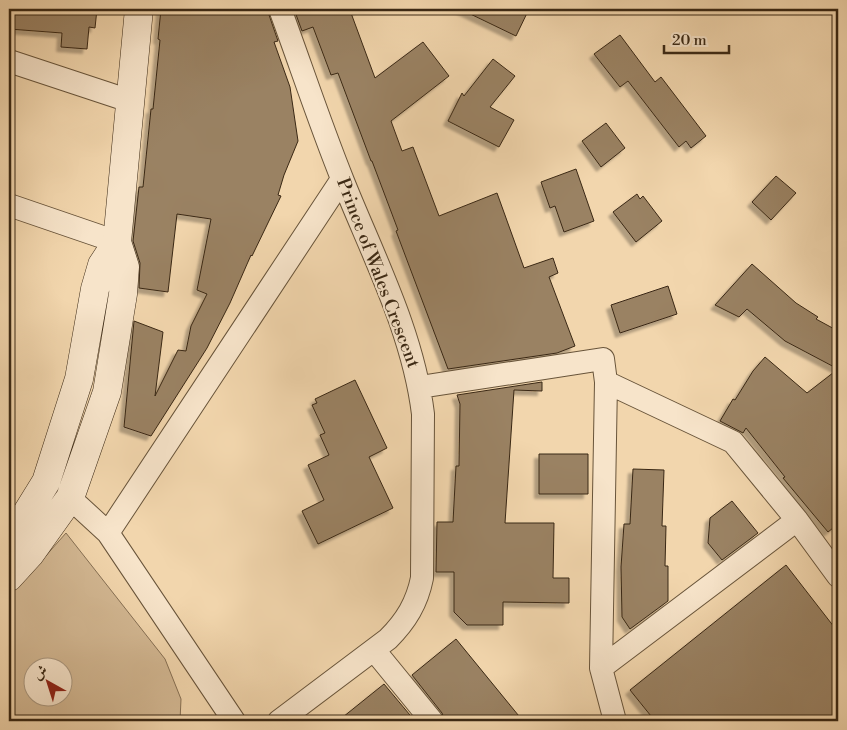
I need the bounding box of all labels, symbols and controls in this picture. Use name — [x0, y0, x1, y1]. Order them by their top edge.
scale bar — [664, 22, 730, 54]
text: 20 m — [672, 31, 707, 50]
street label: Prince of Wales Crescent — [331, 175, 425, 372]
north arrow — [22, 658, 72, 708]
text: ش — [29, 661, 52, 684]

